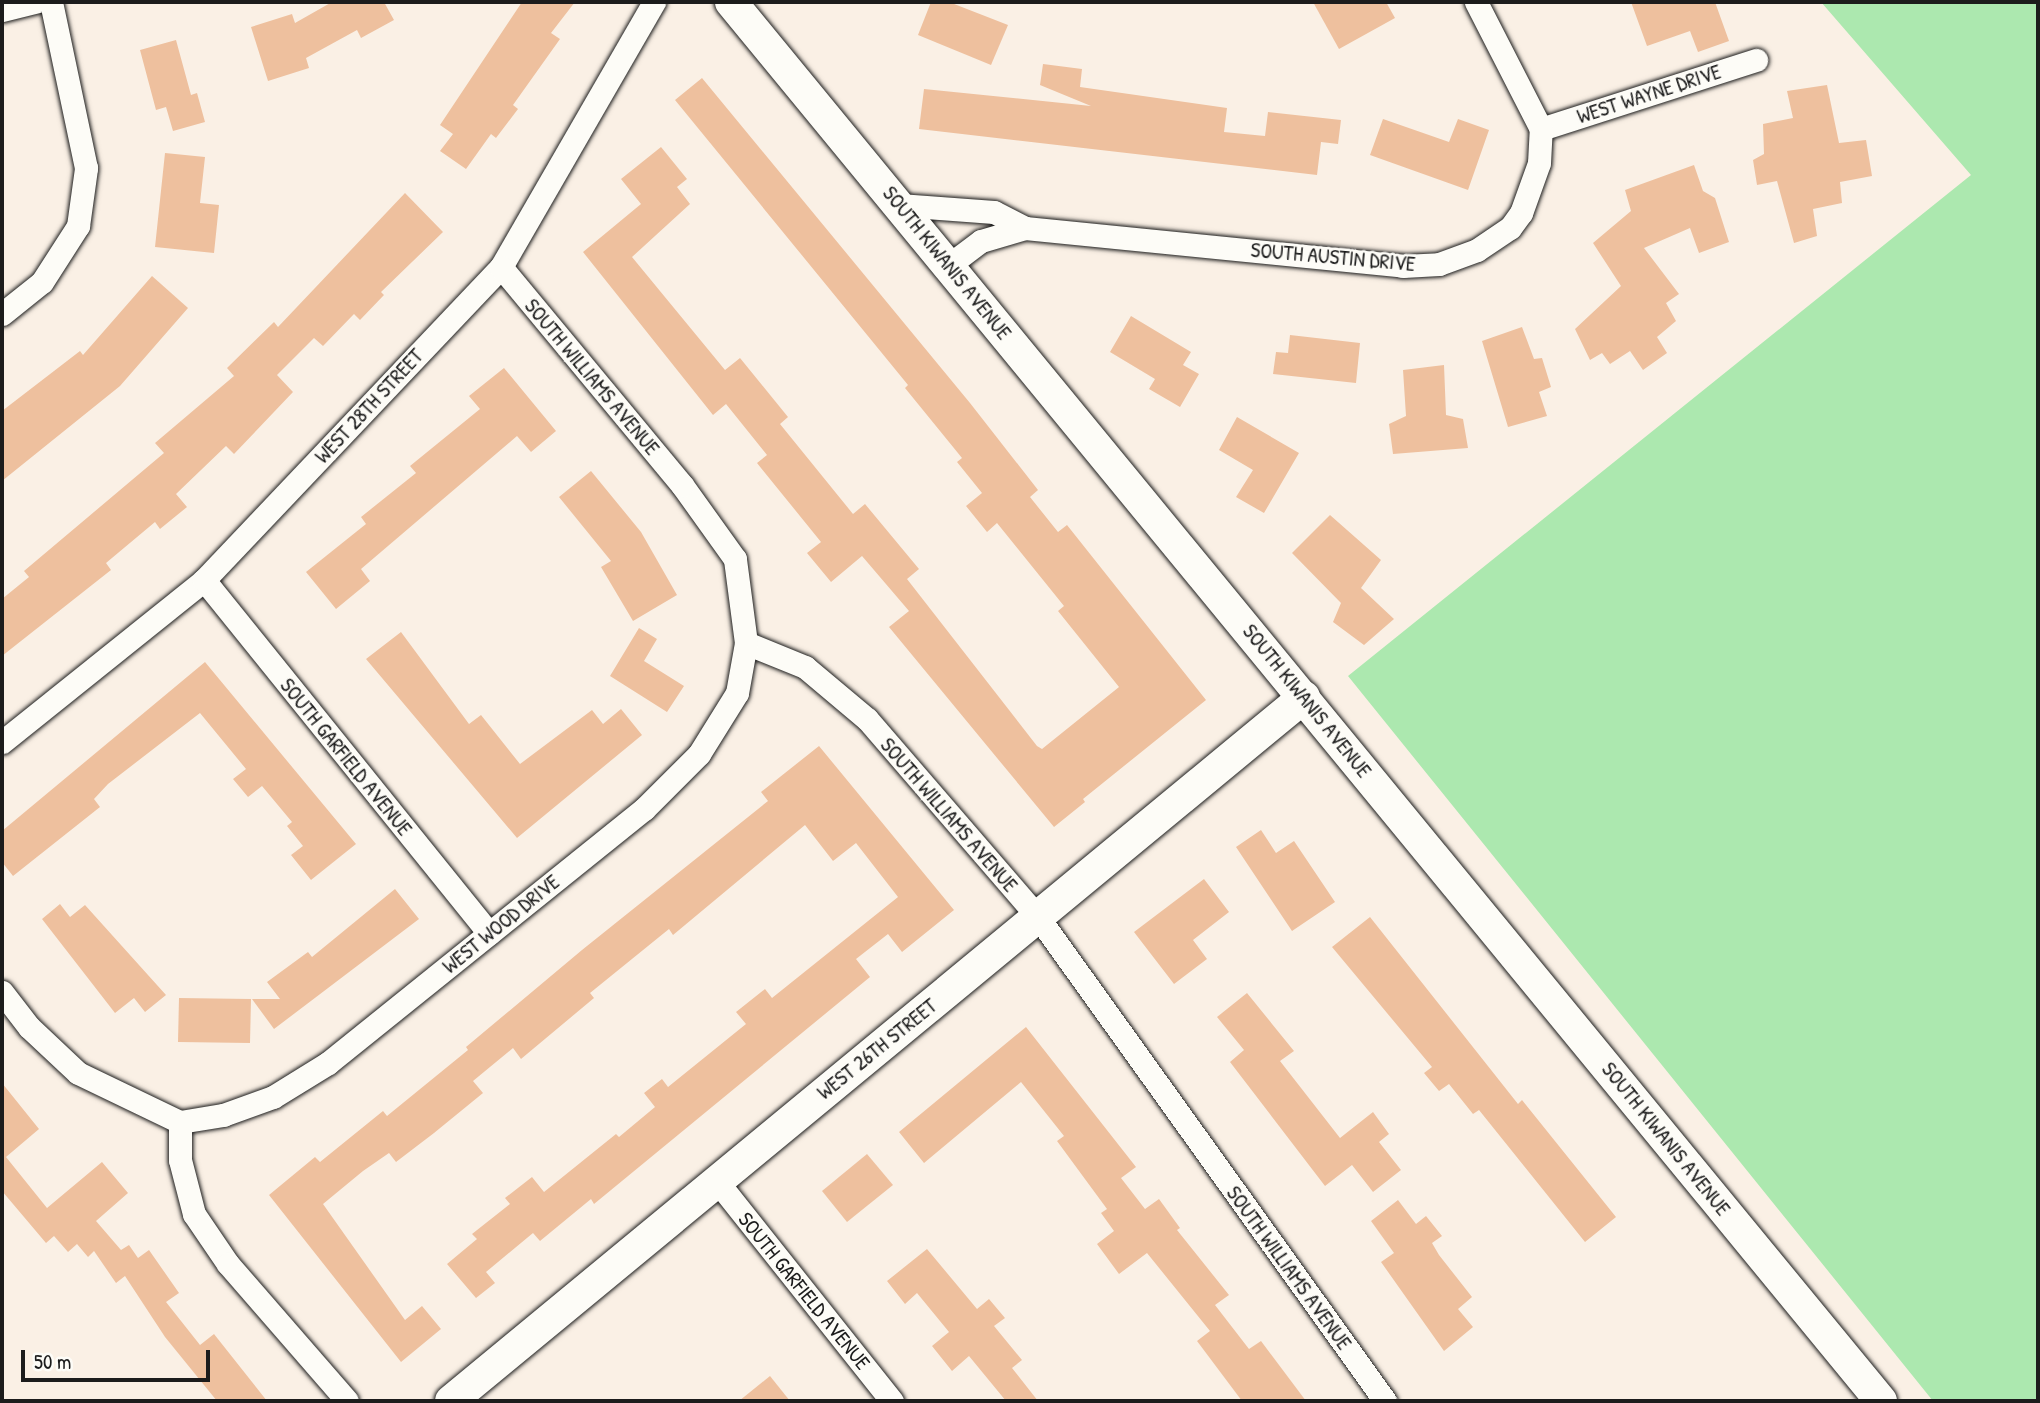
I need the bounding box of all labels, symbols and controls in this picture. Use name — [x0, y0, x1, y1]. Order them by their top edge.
street label: WEST WAYNE DRIVE — [1574, 59, 1724, 129]
street label: SOUTH KIWANIS AVENUE — [877, 181, 1017, 345]
street label: SOUTH AUSTIN DRIVE — [1250, 237, 1416, 277]
street label: SOUTH WILLIAMS AVENUE — [519, 294, 665, 460]
street label: WEST 28TH STREET — [310, 344, 428, 468]
street label: SOUTH KIWANIS AVENUE — [1237, 619, 1377, 783]
street label: SOUTH GARFIELD AVENUE — [275, 673, 417, 841]
street label: SOUTH WILLIAMS AVENUE — [875, 733, 1023, 897]
street label: WEST WOOD DRIVE — [437, 869, 565, 979]
street label: WEST 26TH STREET — [812, 993, 942, 1105]
street label: SOUTH KIWANIS AVENUE — [1596, 1057, 1736, 1221]
street label: SOUTH WILLIAMS AVENUE — [1221, 1181, 1357, 1355]
street label: SOUTH GARFIELD AVENUE — [733, 1207, 875, 1375]
scale bar — [24, 1336, 214, 1380]
text: 50 m — [34, 1347, 71, 1376]

